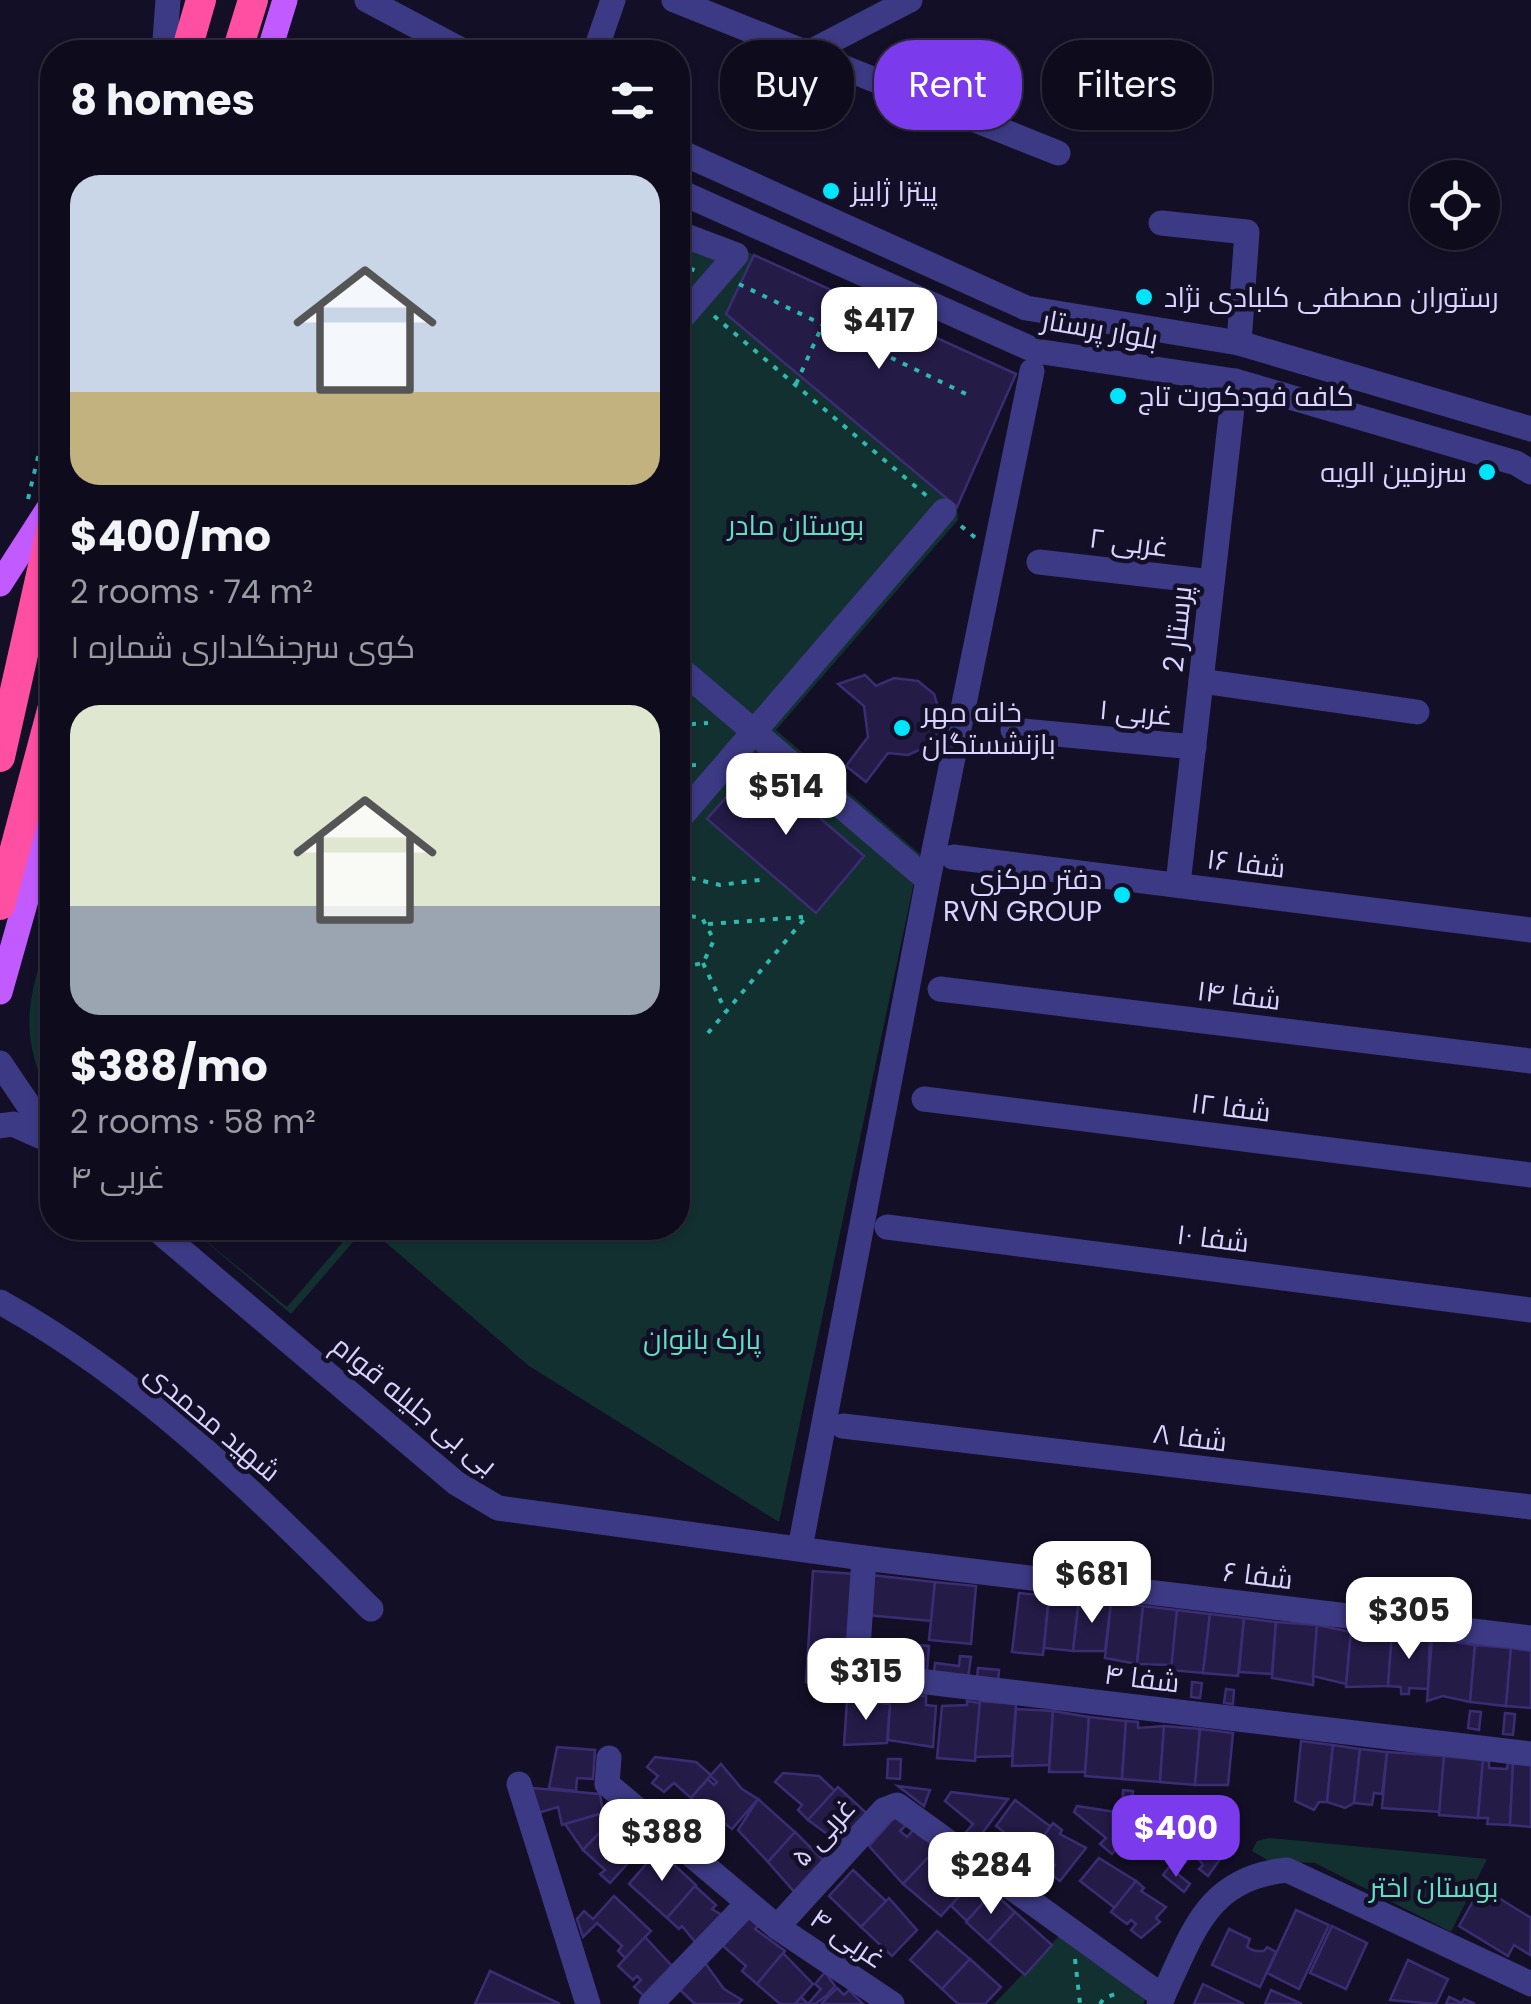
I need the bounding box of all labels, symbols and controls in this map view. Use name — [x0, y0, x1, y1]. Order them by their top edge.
chip: Buy — [720, 40, 854, 130]
chip: Rent — [874, 40, 1022, 130]
chip: Filters — [1042, 40, 1212, 130]
text: 8 homes — [70, 71, 255, 130]
icon: filters — [605, 73, 660, 128]
map controls — [1410, 160, 1500, 250]
button: locate — [1410, 160, 1500, 250]
place label: پیتزا ژابیز — [849, 172, 938, 211]
marker: پیتزا ژابیز — [820, 180, 842, 202]
icon: home — [275, 240, 455, 420]
place label: رستوران مصطفی کلبادی نژاد — [1164, 278, 1499, 317]
marker: رستوران مصطفی کلبادی نژاد — [1133, 286, 1155, 308]
pin: $417 — [820, 287, 938, 372]
text: $417 — [843, 297, 915, 342]
street label: بلوار پرستار — [1037, 300, 1161, 359]
place label: کافه فودکورت تاج — [1138, 377, 1354, 416]
marker: کافه فودکورت تاج — [1107, 385, 1129, 407]
place label: سرزمین الویه — [1320, 453, 1467, 492]
marker: سرزمین الویه — [1476, 461, 1498, 483]
park label: بوستان مادر — [726, 506, 864, 545]
text: $400/mo — [70, 507, 271, 566]
street label: ۲ غربی — [1087, 518, 1171, 567]
text: 2 rooms · 74 m² — [70, 569, 313, 614]
street label: پرستار 2 — [1154, 583, 1201, 674]
text: کوی سرجنگلداری شماره ۱ — [70, 624, 415, 669]
street label: ۱ غربی — [1098, 690, 1174, 735]
place label: خانه مهر بازنشستگان — [920, 693, 1056, 764]
marker: خانه مهر بازنشستگان — [891, 717, 913, 739]
pin: $514 — [727, 753, 845, 838]
text: $514 — [748, 763, 824, 808]
icon: home — [275, 770, 455, 950]
street label: شفا ۱۶ — [1204, 839, 1287, 888]
place label: دفتر مرکزی RVN GROUP — [943, 860, 1102, 931]
marker: دفتر مرکزی RVN GROUP — [1111, 884, 1133, 906]
street label: شفا ۱۴ — [1195, 971, 1283, 1020]
text: $388/mo — [70, 1037, 268, 1096]
street label: شفا ۱۲ — [1189, 1083, 1273, 1132]
text: 2 rooms · 58 m² — [70, 1099, 316, 1144]
text: غربی ۴ — [70, 1154, 165, 1199]
street label: شفا ۱۰ — [1175, 1215, 1251, 1262]
park label: پارک بانوان — [643, 1320, 762, 1359]
street label: بی بی جلیله قوام — [324, 1327, 506, 1484]
street label: شهید محمدی — [137, 1354, 289, 1491]
street label: شفا ۸ — [1151, 1414, 1229, 1461]
pin: $681 — [1033, 1541, 1151, 1626]
text: $681 — [1055, 1551, 1129, 1596]
street label: شفا ۶ — [1221, 1552, 1295, 1599]
pin: $305 — [1350, 1577, 1468, 1662]
text: $305 — [1368, 1587, 1450, 1632]
pin: $315 — [807, 1638, 925, 1723]
text: $315 — [829, 1648, 903, 1693]
street label: شفا ۴ — [1102, 1655, 1182, 1702]
street label: غربی ۵ — [782, 1790, 865, 1875]
pin: $400 — [1117, 1795, 1235, 1880]
pin: $388 — [603, 1799, 721, 1884]
text: $400 — [1134, 1805, 1218, 1850]
text: $388 — [621, 1809, 703, 1854]
pin: $284 — [932, 1832, 1050, 1917]
text: $284 — [950, 1842, 1032, 1887]
park label: بوستان اختر — [1367, 1868, 1499, 1907]
street label: غربی ۴ — [802, 1899, 893, 1978]

